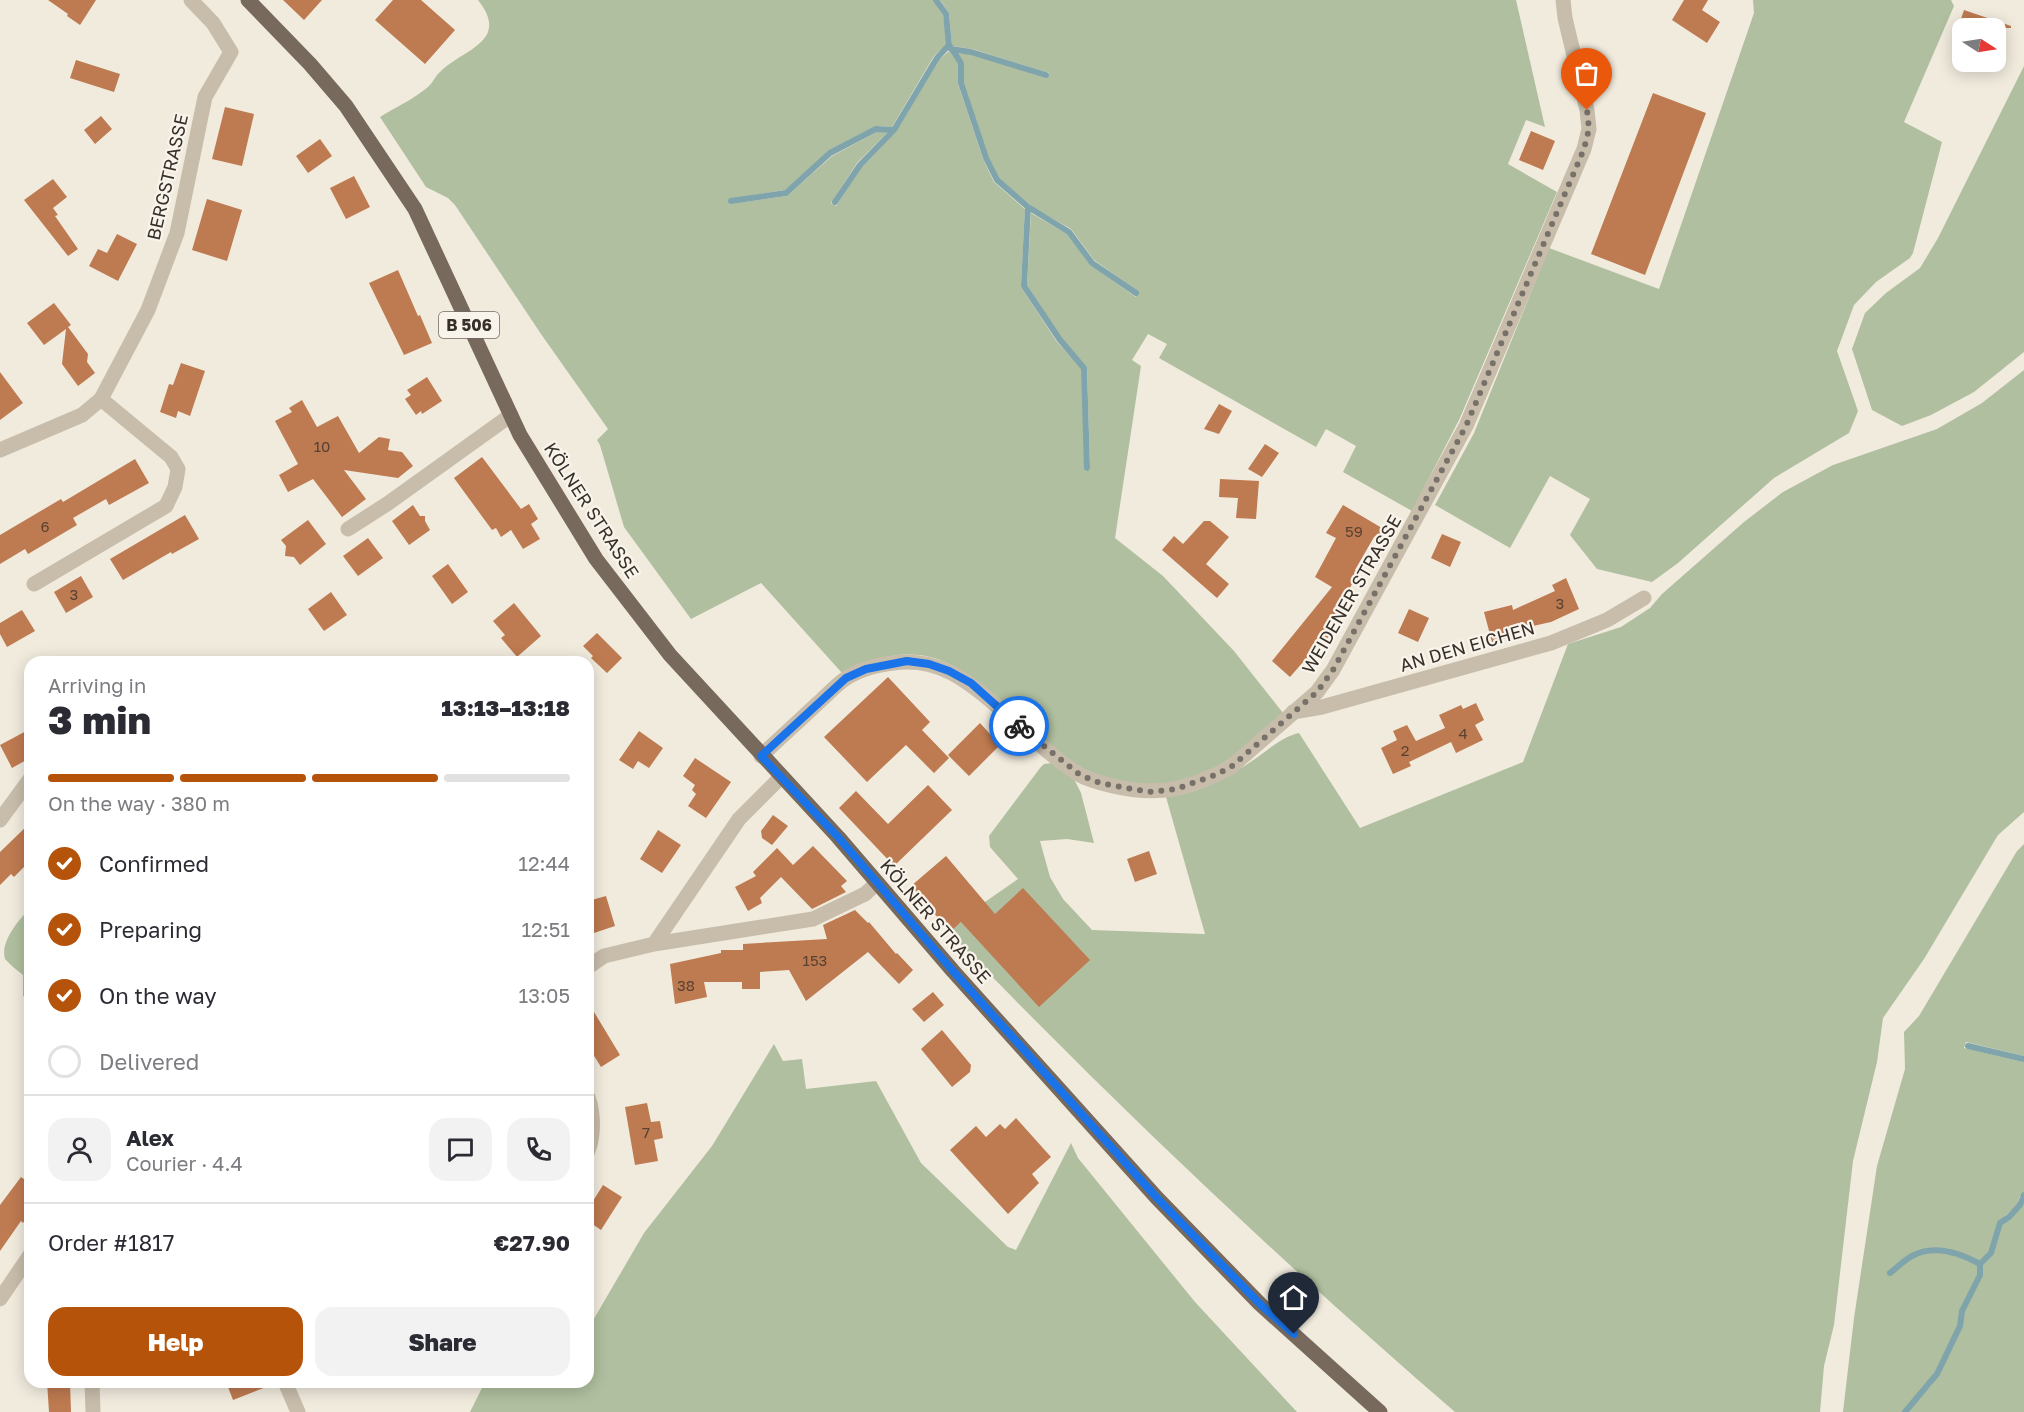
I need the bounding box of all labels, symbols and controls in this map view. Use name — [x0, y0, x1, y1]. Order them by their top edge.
north arrow — [1952, 18, 2006, 72]
map controls — [1952, 18, 2006, 72]
pin — [1561, 48, 1612, 110]
icon: bag — [1570, 57, 1603, 90]
street label: BERGSTRASSE — [142, 112, 192, 242]
road number: B 506 — [439, 312, 499, 338]
house number: 10 — [314, 437, 330, 455]
street label: KÖLNER STRASSE — [540, 438, 644, 582]
street label: WEIDENER STRASSE — [1297, 511, 1405, 677]
house number: 6 — [40, 517, 50, 535]
house number: 59 — [1345, 522, 1363, 540]
house number: 3 — [70, 585, 78, 603]
house number: 3 — [1556, 594, 1564, 612]
street label: AN DEN EICHEN — [1397, 616, 1537, 676]
text: Arriving in — [48, 673, 146, 697]
text: 13:13–13:18 — [441, 694, 570, 721]
text: 3 min — [48, 696, 151, 743]
courier — [989, 696, 1049, 756]
icon: bike — [1003, 710, 1036, 743]
house number: 4 — [1458, 724, 1468, 742]
house number: 2 — [1401, 741, 1409, 759]
text: On the way · 380 m — [48, 791, 230, 815]
icon: check — [48, 847, 81, 880]
text: Confirmed — [99, 850, 209, 877]
text: 12:44 — [518, 851, 570, 875]
street label: KÖLNER STRASSE — [876, 854, 996, 988]
icon: check — [48, 913, 81, 946]
text: Preparing — [99, 916, 202, 943]
text: 12:51 — [521, 917, 570, 941]
house number: 153 — [803, 951, 827, 969]
house number: 38 — [677, 976, 695, 994]
icon: check — [48, 979, 81, 1012]
text: On the way — [99, 982, 217, 1009]
text: 13:05 — [519, 983, 570, 1007]
text: Delivered — [99, 1048, 199, 1075]
button: person — [48, 1118, 111, 1181]
button: chat — [429, 1118, 492, 1181]
button: phone — [507, 1118, 570, 1181]
house number: 7 — [642, 1123, 650, 1141]
text: Alex — [126, 1124, 174, 1151]
text: Courier · 4.4 — [126, 1151, 243, 1175]
text: Order #1817 — [48, 1229, 174, 1256]
text: €27.90 — [494, 1229, 570, 1256]
pin — [1268, 1272, 1319, 1334]
icon: home — [1277, 1281, 1310, 1314]
button: Help — [48, 1307, 303, 1376]
button: Share — [315, 1307, 570, 1376]

